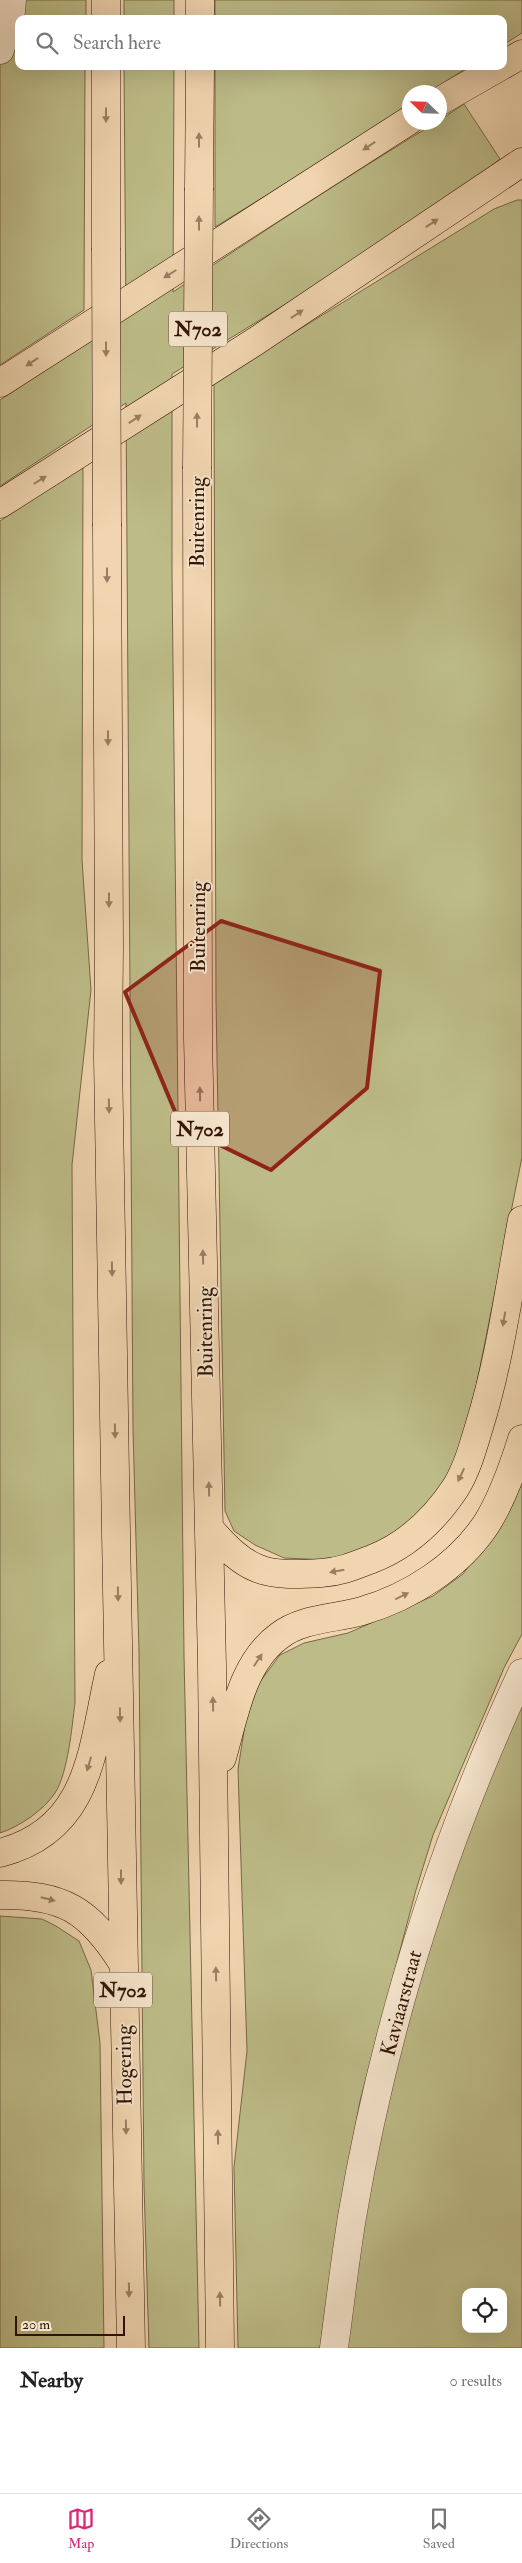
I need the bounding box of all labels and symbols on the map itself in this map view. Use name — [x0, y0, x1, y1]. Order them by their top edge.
north arrow — [402, 85, 447, 130]
one-way arrow — [102, 107, 110, 123]
one-way arrow — [195, 131, 203, 147]
one-way arrow — [362, 142, 375, 151]
one-way arrow — [195, 215, 203, 231]
one-way arrow — [425, 218, 438, 228]
one-way arrow — [164, 269, 177, 278]
one-way arrow — [290, 309, 304, 319]
road number: N702 — [169, 312, 227, 346]
one-way arrow — [102, 341, 110, 357]
one-way arrow — [26, 357, 39, 367]
one-way arrow — [193, 412, 201, 428]
one-way arrow — [129, 414, 142, 424]
one-way arrow — [33, 475, 46, 484]
street label: Buitenring — [184, 476, 211, 568]
one-way arrow — [103, 567, 111, 583]
one-way arrow — [104, 730, 112, 746]
street label: Buitenring — [185, 881, 212, 973]
one-way arrow — [105, 892, 113, 908]
one-way arrow — [195, 1086, 203, 1102]
one-way arrow — [105, 1099, 113, 1115]
road number: N702 — [171, 1112, 229, 1146]
one-way arrow — [199, 1249, 207, 1265]
one-way arrow — [108, 1261, 116, 1277]
street label: Buitenring — [191, 1286, 220, 1378]
one-way arrow — [500, 1312, 508, 1327]
one-way arrow — [111, 1424, 119, 1440]
one-way arrow — [457, 1468, 465, 1483]
one-way arrow — [204, 1481, 212, 1497]
one-way arrow — [329, 1568, 345, 1576]
one-way arrow — [114, 1586, 122, 1602]
one-way arrow — [394, 1592, 409, 1600]
one-way arrow — [253, 1653, 263, 1666]
one-way arrow — [209, 1696, 217, 1712]
one-way arrow — [116, 1707, 124, 1723]
one-way arrow — [85, 1757, 93, 1772]
one-way arrow — [118, 1870, 126, 1886]
one-way arrow — [41, 1895, 56, 1903]
street label: Kaviaarstraat — [374, 1947, 429, 2059]
one-way arrow — [212, 1966, 220, 1982]
road number: N702 — [94, 1972, 152, 2008]
street label: Hogering — [110, 2024, 139, 2106]
one-way arrow — [122, 2120, 130, 2136]
one-way arrow — [214, 2129, 222, 2145]
one-way arrow — [126, 2282, 134, 2298]
one-way arrow — [215, 2291, 223, 2307]
scale bar — [15, 2313, 125, 2336]

